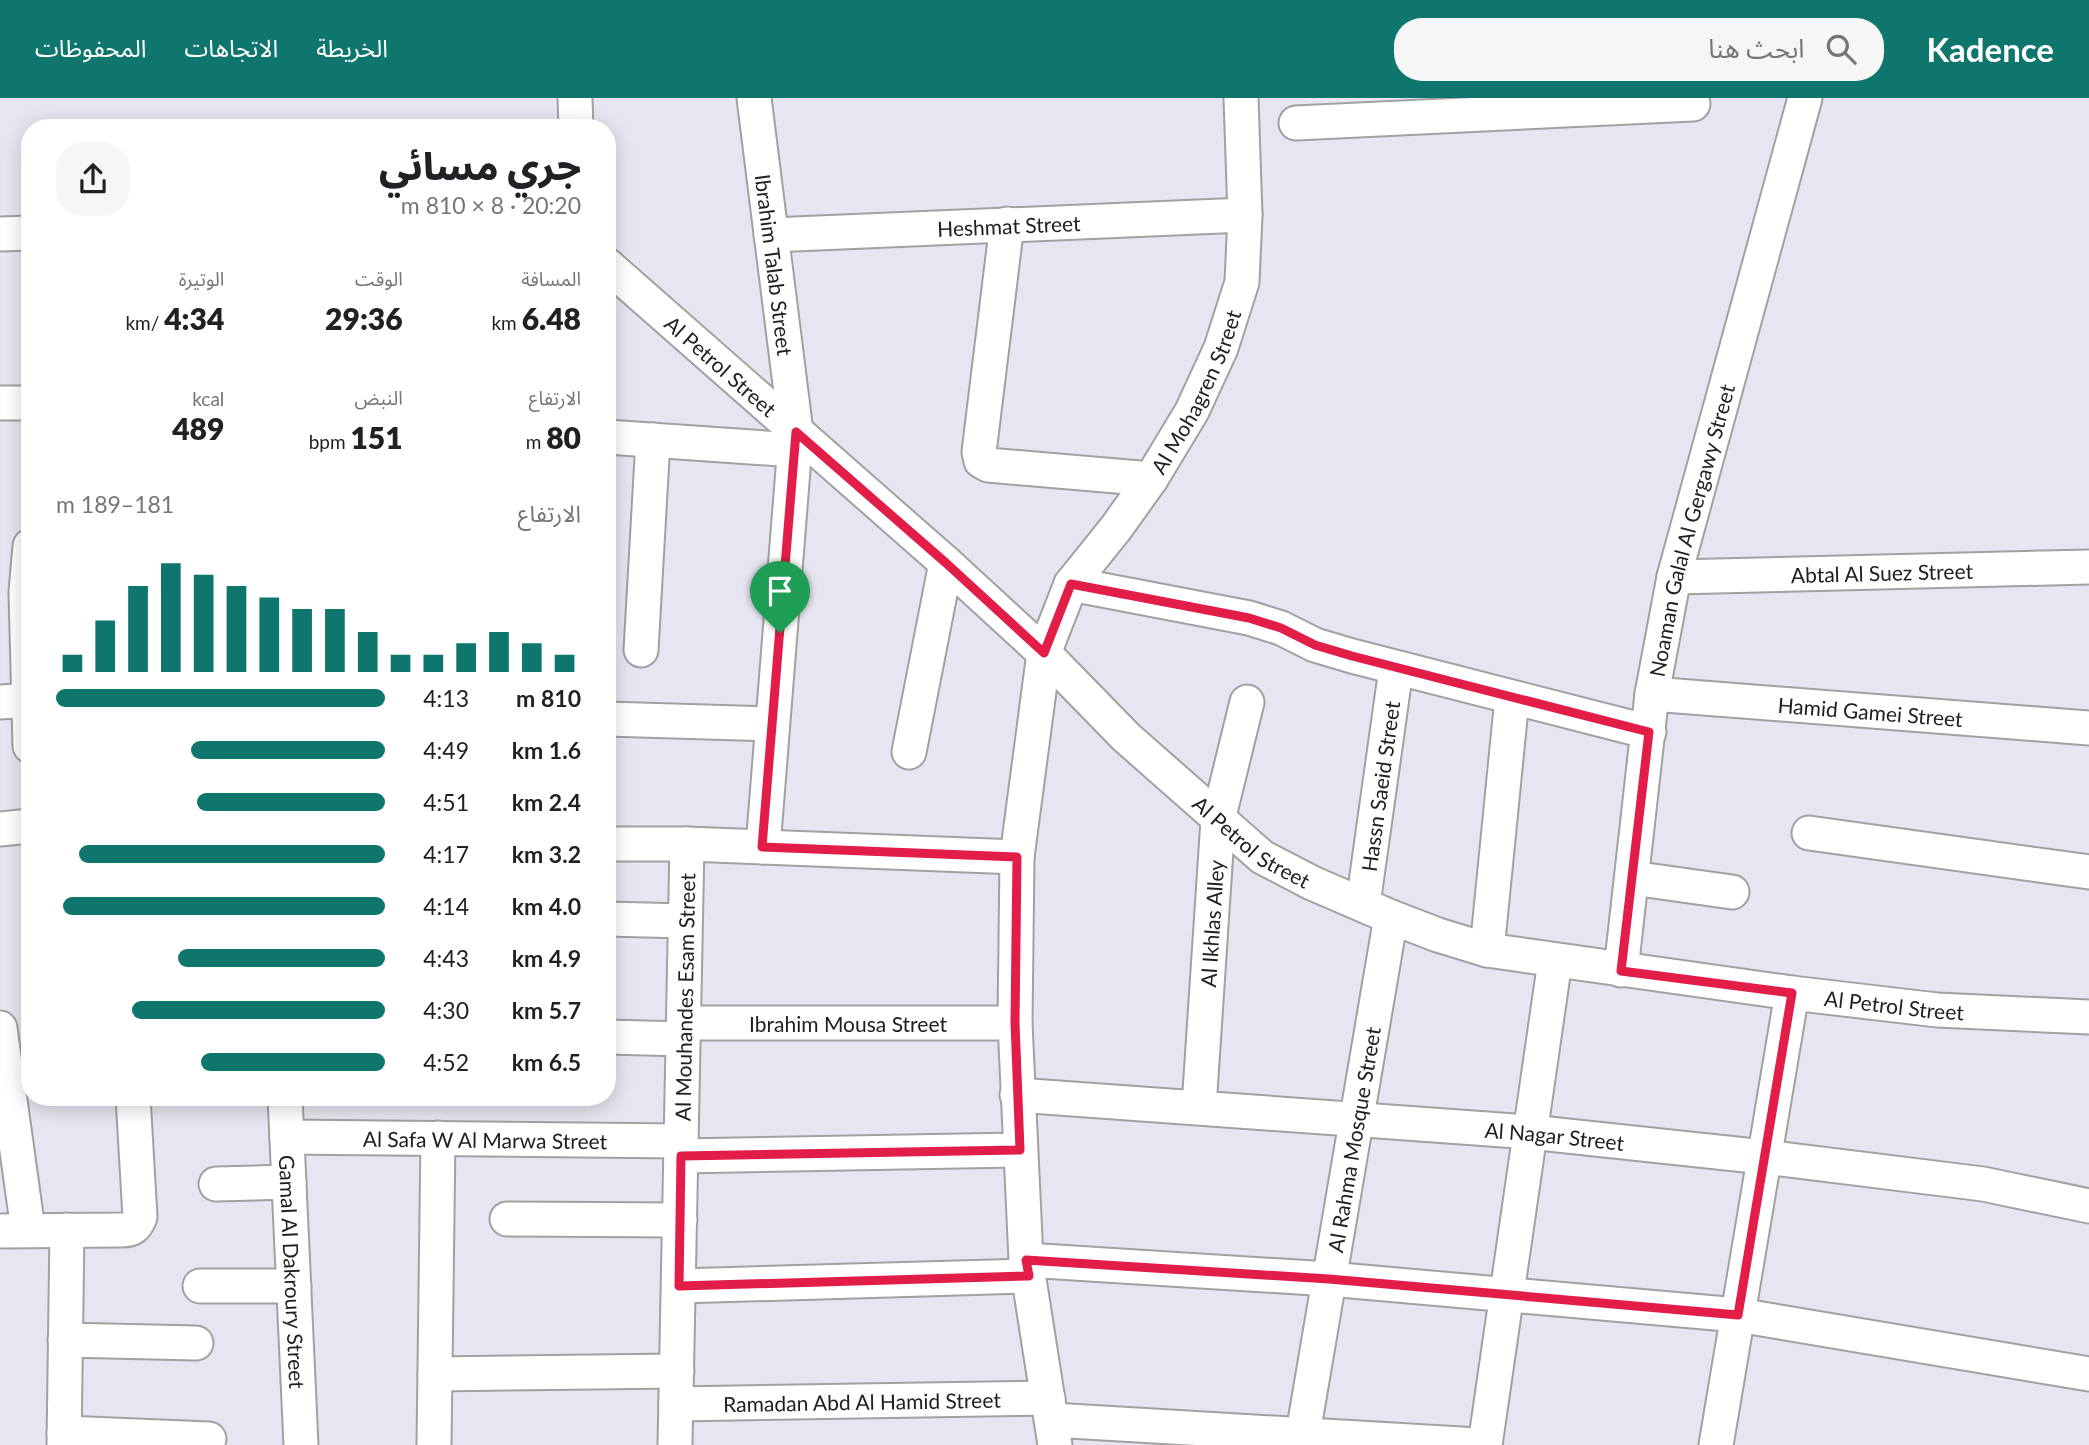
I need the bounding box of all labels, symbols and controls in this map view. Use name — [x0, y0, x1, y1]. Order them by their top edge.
search box — [1394, 18, 1884, 81]
text: Kadence — [1926, 29, 2054, 69]
icon: search — [1822, 30, 1860, 68]
text: ابحث هنا — [1708, 32, 1804, 64]
text: المحفوظات — [35, 33, 146, 62]
text: الاتجاهات — [184, 33, 278, 62]
text: الخريطة — [316, 33, 388, 62]
button: share — [56, 142, 130, 216]
text: جري مسائي — [379, 142, 581, 188]
street label: Ibrahim Talab Street — [751, 173, 799, 357]
text: 20:20 · 8 × 810 m — [401, 191, 581, 219]
street label: Heshmat Street — [937, 209, 1081, 240]
text: الوتيرة — [179, 267, 224, 290]
text: الوقت — [355, 267, 403, 290]
text: المسافة — [521, 267, 581, 290]
text: 4:34 — [164, 300, 224, 336]
text: 29:36 — [325, 300, 403, 336]
text: 6.48 — [522, 300, 581, 336]
street label: Al Mohagren Street — [1145, 306, 1245, 478]
street label: Al Petrol Street — [660, 310, 782, 421]
text: /km — [125, 311, 164, 334]
text: km — [491, 311, 522, 334]
street label: Noaman Galal Al Gergawy Street — [1643, 381, 1739, 679]
text: النبض — [354, 386, 403, 409]
text: الارتفاع — [529, 386, 581, 409]
text: kcal — [192, 387, 224, 410]
text: 489 — [172, 410, 224, 446]
text: 151 — [350, 419, 403, 455]
text: 80 — [546, 419, 581, 455]
text: bpm — [309, 430, 350, 453]
text: m — [526, 430, 546, 453]
text: 181–189 m — [56, 490, 174, 518]
text: الارتفاع — [518, 499, 581, 527]
street label: Abtal Al Suez Street — [1791, 557, 1974, 587]
pin — [750, 561, 810, 633]
icon: arrive — [761, 572, 799, 610]
text: 4:13 — [423, 684, 469, 712]
text: 810 m — [516, 684, 581, 712]
street label: Hamid Gamei Street — [1777, 691, 1964, 731]
street label: Hassn Saeid Street — [1355, 699, 1404, 873]
text: 4:49 — [423, 736, 469, 764]
text: 1.6 km — [512, 736, 581, 764]
text: 4:51 — [423, 788, 469, 816]
text: 2.4 km — [512, 788, 581, 816]
street label: Al Petrol Street — [1188, 790, 1315, 893]
text: 4:17 — [423, 840, 469, 868]
text: 3.2 km — [512, 840, 581, 868]
street label: Al Ikhlas Alley — [1194, 859, 1228, 988]
street label: Al Mouhandes Esam Street — [669, 872, 699, 1121]
text: 4:14 — [423, 892, 469, 920]
text: 4.0 km — [512, 892, 581, 920]
text: 4:43 — [423, 944, 469, 972]
text: 4.9 km — [512, 944, 581, 972]
street label: Al Petrol Street — [1823, 984, 1965, 1024]
text: 4:30 — [423, 996, 469, 1024]
text: 5.7 km — [512, 996, 581, 1024]
street label: Ibrahim Mousa Street — [749, 1011, 947, 1036]
street label: Al Rahma Mosque Street — [1322, 1024, 1385, 1254]
text: 4:52 — [423, 1048, 469, 1076]
text: 6.5 km — [512, 1048, 581, 1076]
street label: Al Nagar Street — [1484, 1116, 1626, 1155]
street label: Al Safa W Al Marwa Street — [363, 1125, 608, 1153]
street label: Gamal Al Dakroury Street — [275, 1154, 311, 1390]
street label: Ramadan Abd Al Hamid Street — [723, 1386, 1001, 1416]

